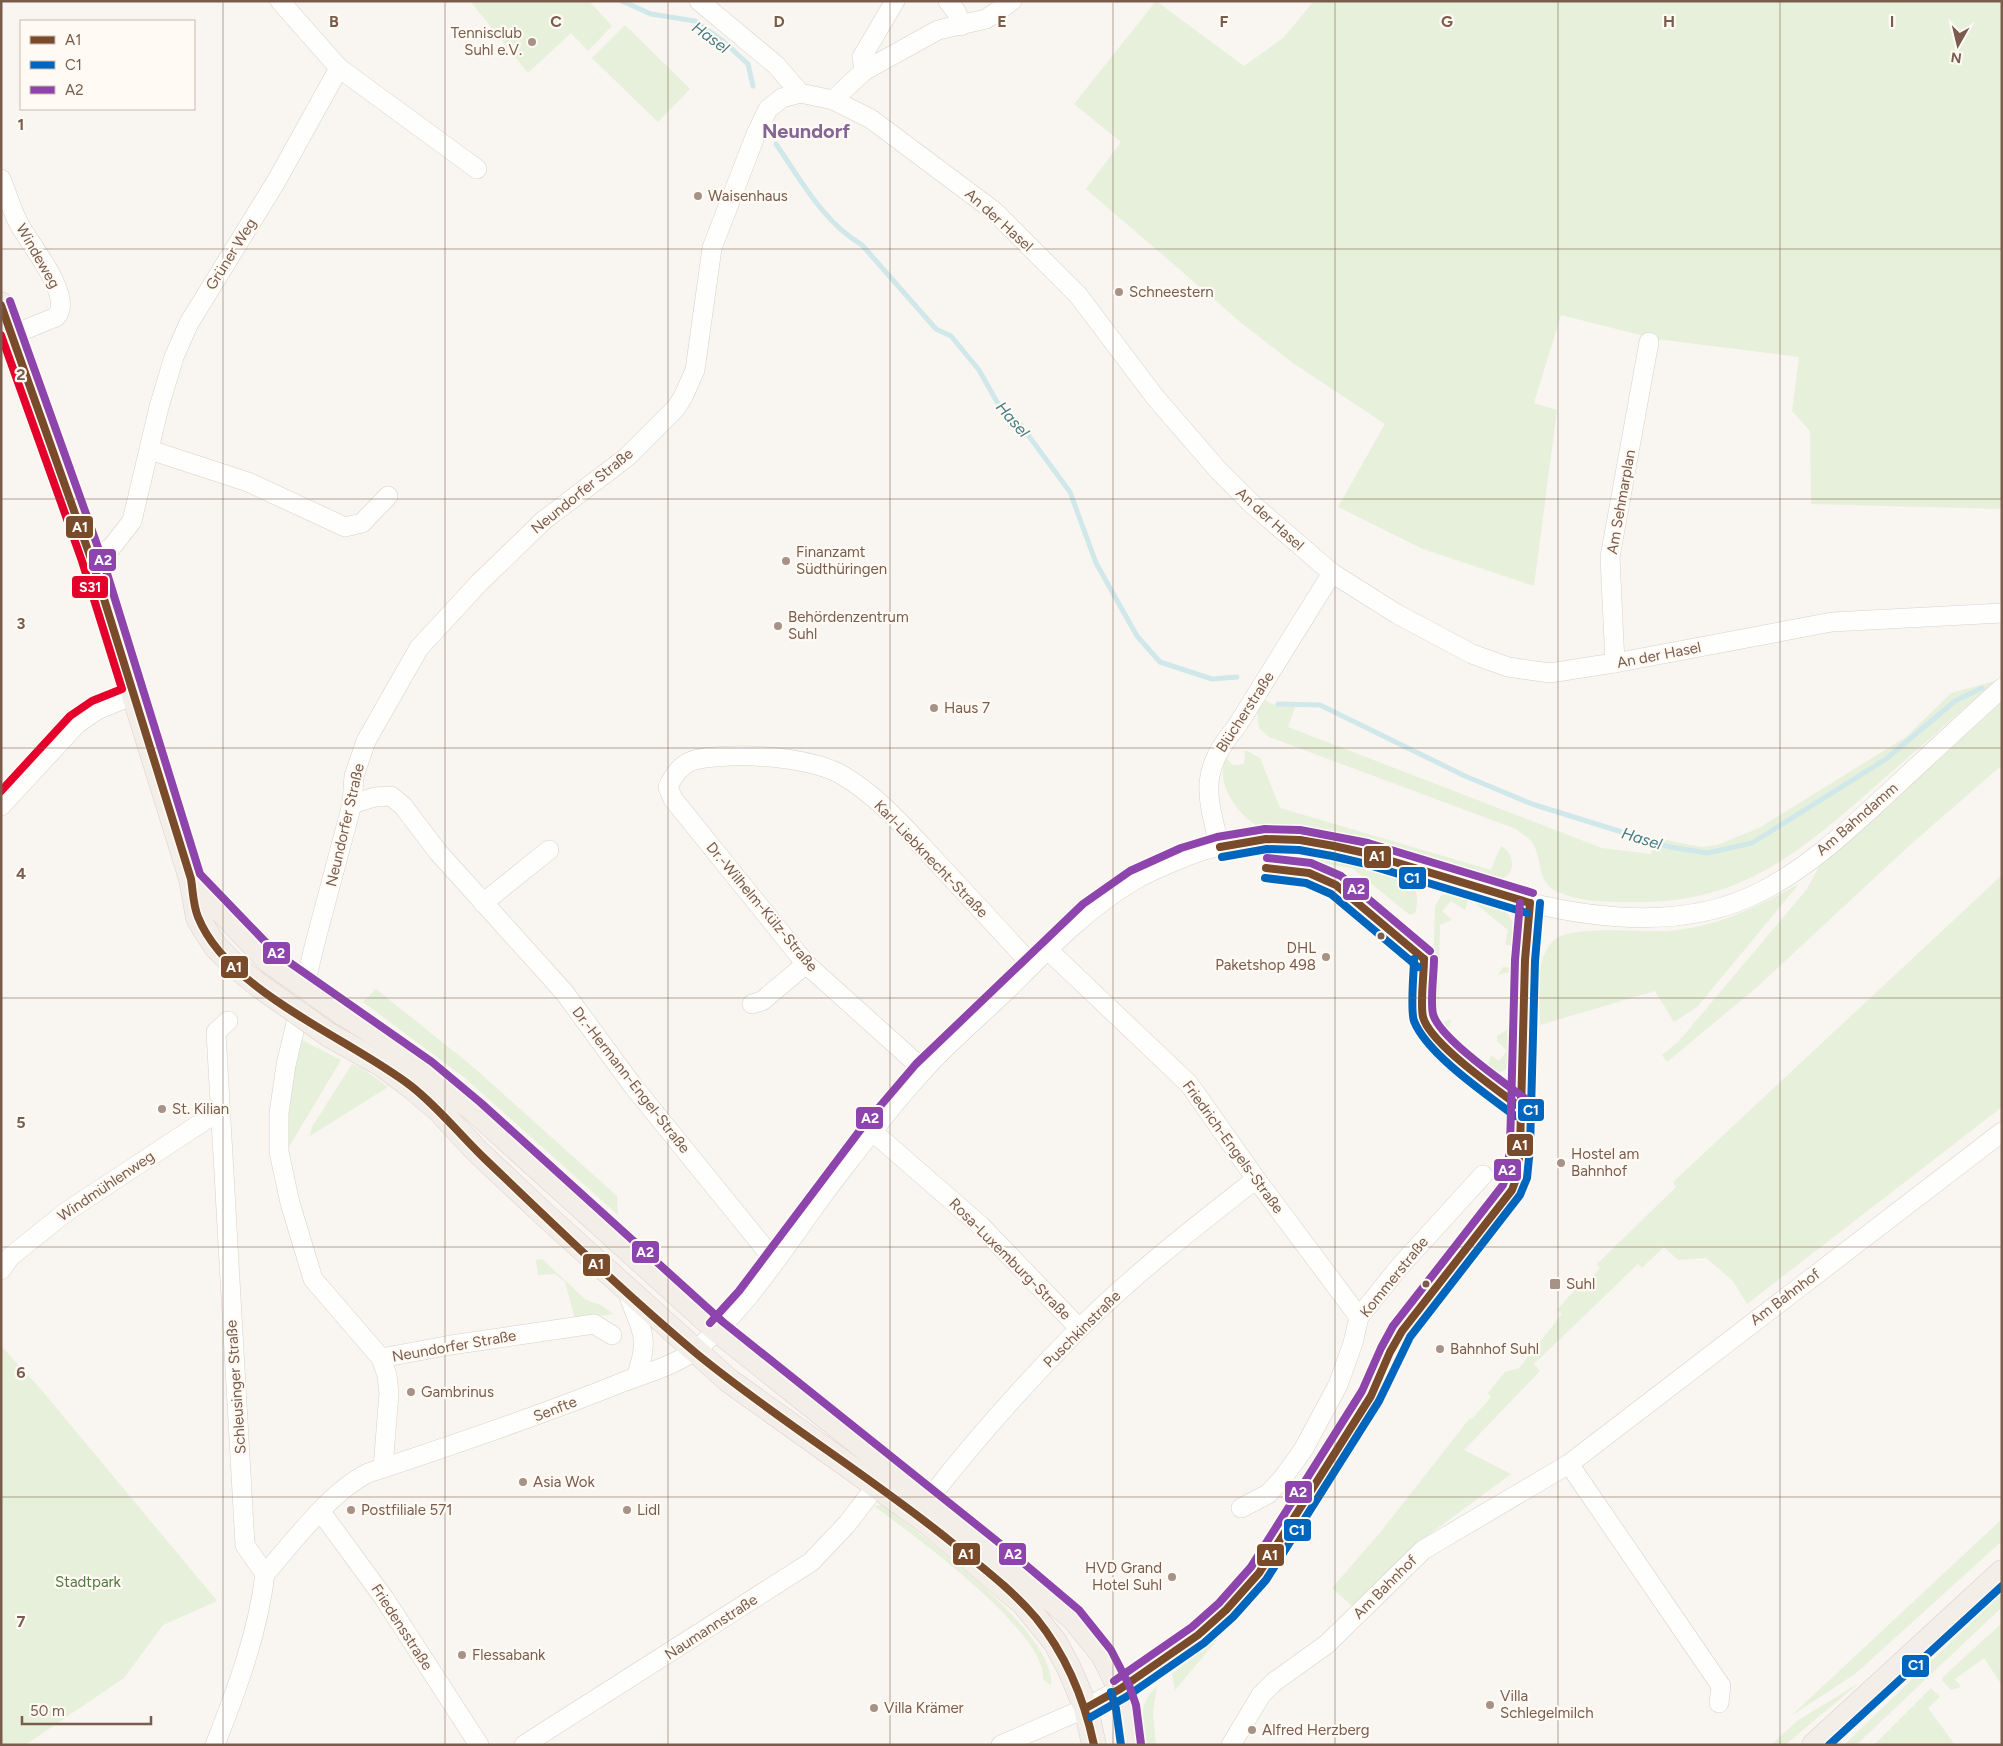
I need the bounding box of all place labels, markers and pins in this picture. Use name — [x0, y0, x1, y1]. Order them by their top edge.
place label: Tennisclub Suhl e.V. — [451, 24, 522, 59]
marker: Tennisclub Suhl e.V. — [526, 36, 538, 48]
place label: Waisenhaus — [708, 187, 788, 205]
marker: Waisenhaus — [692, 190, 704, 202]
place label: Schneestern — [1129, 283, 1214, 301]
marker: Schneestern — [1113, 286, 1125, 298]
place label: Finanzamt Südthüringen — [796, 543, 887, 578]
marker: Finanzamt Südthüringen — [780, 555, 792, 567]
place label: Behördenzentrum Suhl — [788, 608, 909, 643]
marker: Behördenzentrum Suhl — [772, 620, 784, 632]
place label: Haus 7 — [944, 699, 990, 717]
marker: Haus 7 — [928, 702, 940, 714]
unlabelled marker — [1376, 931, 1386, 941]
place label: DHL Paketshop 498 — [1215, 939, 1316, 974]
marker: DHL Paketshop 498 — [1320, 951, 1332, 963]
place label: St. Kilian — [172, 1100, 229, 1118]
marker: St. Kilian — [156, 1103, 168, 1115]
place label: Hostel am Bahnhof — [1571, 1145, 1639, 1180]
marker: Hostel am Bahnhof — [1555, 1157, 1567, 1169]
place label: Suhl — [1566, 1275, 1595, 1293]
marker: Suhl — [1548, 1277, 1562, 1291]
unlabelled marker — [1421, 1279, 1431, 1289]
place label: Bahnhof Suhl — [1450, 1340, 1539, 1358]
marker: Bahnhof Suhl — [1434, 1343, 1446, 1355]
place label: Gambrinus — [421, 1383, 494, 1401]
marker: Gambrinus — [405, 1386, 417, 1398]
place label: Asia Wok — [533, 1473, 595, 1491]
marker: Asia Wok — [517, 1476, 529, 1488]
place label: Postfiliale 571 — [361, 1501, 452, 1519]
place label: Lidl — [637, 1501, 660, 1519]
marker: Postfiliale 571 — [345, 1504, 357, 1516]
marker: Lidl — [621, 1504, 633, 1516]
place label: HVD Grand Hotel Suhl — [1085, 1559, 1162, 1594]
marker: HVD Grand Hotel Suhl — [1166, 1571, 1178, 1583]
place label: Flessabank — [472, 1646, 546, 1664]
marker: Flessabank — [456, 1649, 468, 1661]
place label: Villa Schlegelmilch — [1500, 1687, 1594, 1722]
place label: Villa Krämer — [884, 1699, 964, 1717]
marker: Villa Schlegelmilch — [1484, 1699, 1496, 1711]
marker: Villa Krämer — [868, 1702, 880, 1714]
place label: Alfred Herzberg — [1262, 1721, 1370, 1739]
marker: Alfred Herzberg — [1246, 1724, 1258, 1736]

